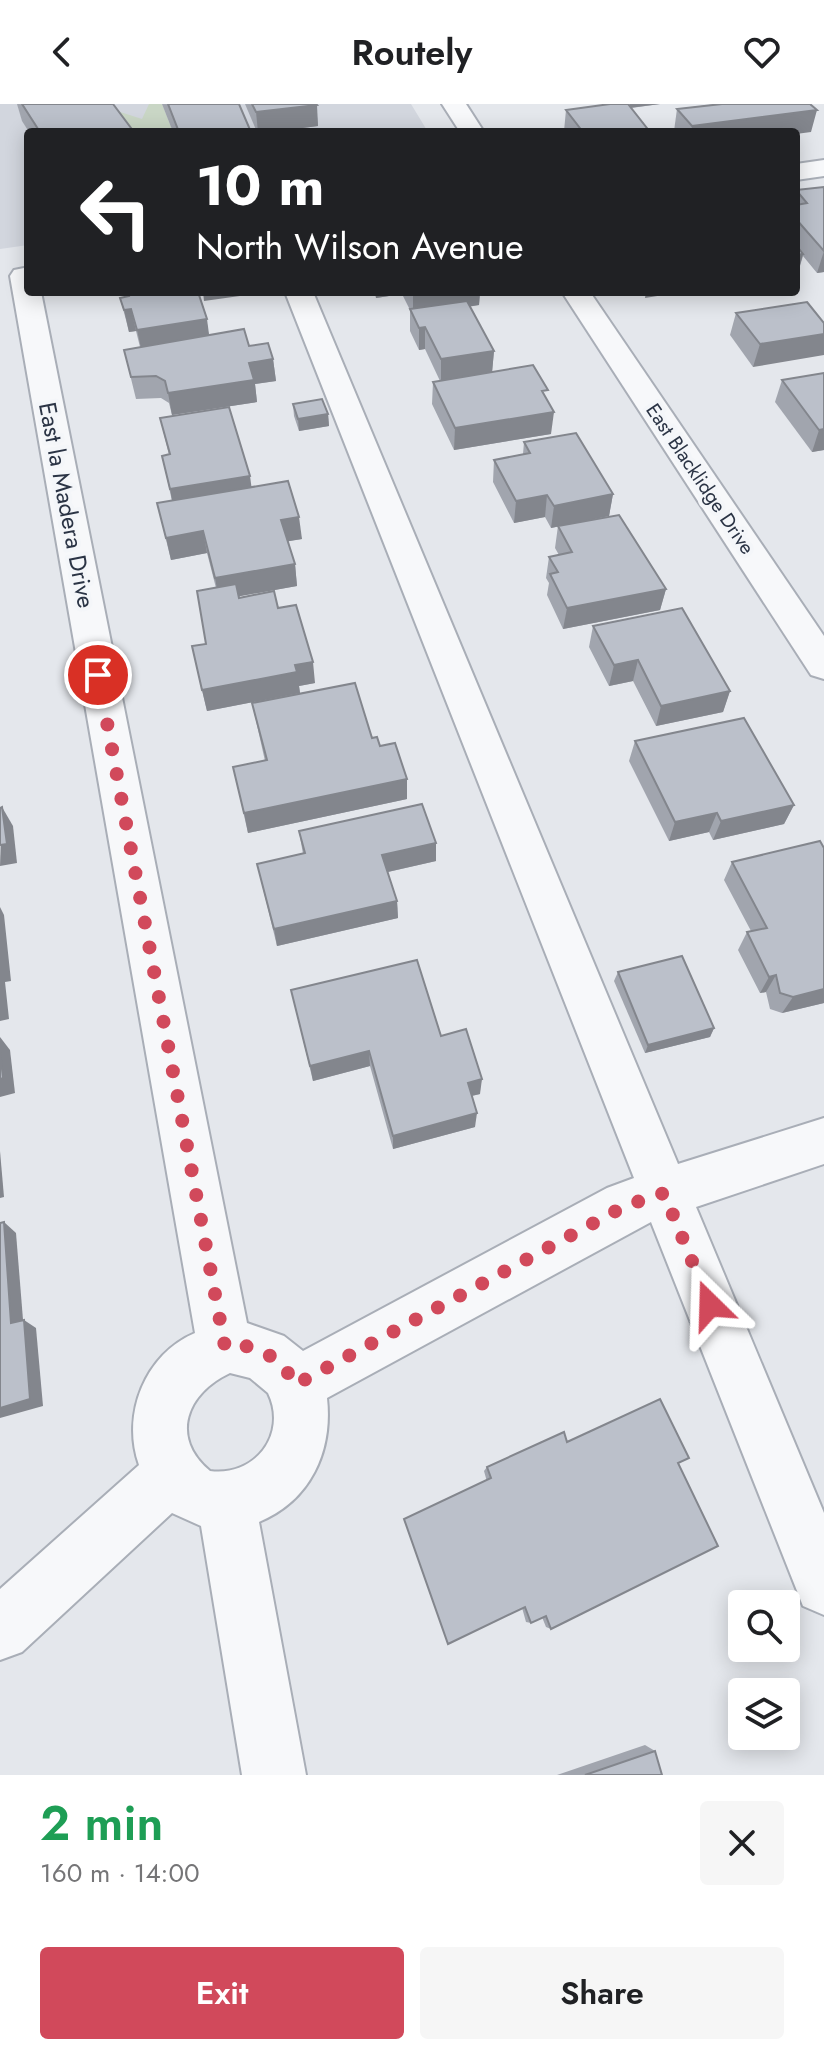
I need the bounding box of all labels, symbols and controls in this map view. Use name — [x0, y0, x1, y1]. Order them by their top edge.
text: Routely — [352, 26, 472, 78]
icon: back — [40, 30, 84, 74]
icon: heart — [740, 30, 784, 74]
text: 10 m — [196, 145, 324, 226]
icon: left — [64, 160, 168, 264]
text: North Wilson Avenue — [196, 220, 524, 272]
street label: East Blacklidge Drive — [639, 398, 761, 560]
street label: East la Madera Drive — [30, 399, 104, 611]
pin — [64, 641, 132, 709]
icon: arrive — [76, 653, 120, 697]
position arrow — [668, 1263, 752, 1347]
map controls — [728, 1590, 800, 1750]
button: search — [728, 1590, 800, 1662]
button: layers — [728, 1678, 800, 1750]
text: 2 min — [40, 1789, 163, 1858]
button: close — [700, 1801, 784, 1885]
text: 160 m · 14:00 — [40, 1854, 200, 1892]
button: Exit — [40, 1947, 404, 2039]
button: Share — [420, 1947, 784, 2039]

